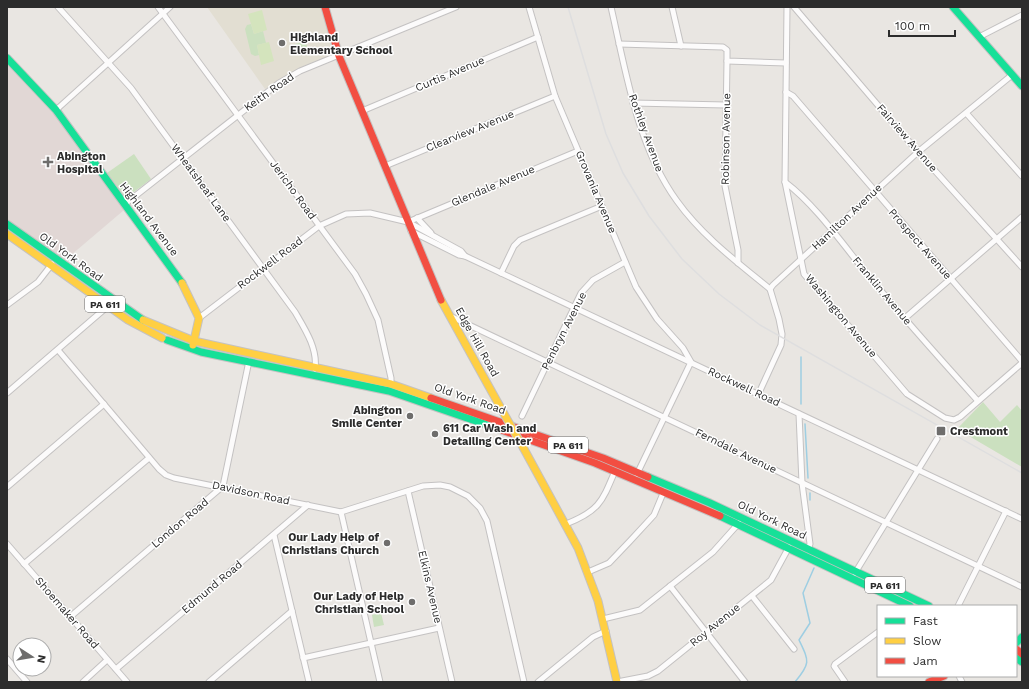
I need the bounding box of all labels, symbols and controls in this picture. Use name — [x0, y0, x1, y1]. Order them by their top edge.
scale bar — [889, 12, 955, 38]
text: 100 m — [895, 19, 930, 33]
place label: Highland Elementary School — [290, 31, 393, 57]
marker: Highland Elementary School — [277, 38, 287, 48]
street label: Curtis Avenue — [413, 54, 487, 94]
street label: Keith Road — [241, 70, 297, 114]
street label: Rothley Avenue — [626, 92, 666, 174]
street label: Robinson Avenue — [719, 93, 733, 185]
street label: Fairview Avenue — [874, 101, 940, 175]
street label: Clearview Avenue — [424, 107, 516, 155]
street label: Wheatsheaf Lane — [168, 142, 234, 224]
street label: Grovania Avenue — [573, 149, 619, 235]
place label: Abington Hospital — [57, 150, 106, 176]
marker: Abington Hospital — [42, 156, 54, 168]
street label: Jericho Road — [267, 158, 319, 222]
street label: Glendale Avenue — [449, 163, 537, 209]
street label: Highland Avenue — [117, 179, 181, 259]
street label: Hamilton Avenue — [809, 181, 885, 253]
street label: Prospect Avenue — [886, 206, 954, 282]
street label: Old York Road — [37, 230, 105, 284]
street label: Rockwell Road — [235, 234, 305, 292]
street label: Franklin Avenue — [850, 254, 914, 328]
street label: Washington Avenue — [802, 272, 880, 360]
street label: Penbryn Avenue — [539, 290, 589, 372]
road number: PA 611 — [85, 296, 125, 312]
street label: Edge Hill Road — [453, 305, 501, 379]
street label: Rockwell Road — [706, 365, 782, 409]
street label: Old York Road — [432, 381, 508, 417]
place label: Abington Smile Center — [332, 404, 402, 430]
marker: Abington Smile Center — [405, 411, 415, 421]
place label: 611 Car Wash and Detailing Center — [443, 422, 536, 448]
marker: Crestmont — [935, 425, 947, 437]
place label: Crestmont — [950, 425, 1008, 438]
street label: Ferndale Avenue — [693, 426, 779, 476]
marker: 611 Car Wash and Detailing Center — [430, 429, 440, 439]
road number: PA 611 — [548, 437, 588, 453]
street label: Davidson Road — [211, 478, 291, 508]
street label: London Road — [149, 495, 211, 551]
street label: Old York Road — [735, 498, 809, 542]
place label: Our Lady Help of Christians Church — [282, 531, 379, 557]
marker: Our Lady Help of Christians Church — [382, 538, 392, 548]
street label: Elkins Avenue — [415, 549, 445, 625]
street label: Edmund Road — [179, 558, 245, 616]
street label: Shoemaker Road — [32, 574, 102, 652]
road number: PA 611 — [865, 577, 905, 593]
place label: Our Lady of Help Christian School — [313, 590, 404, 616]
marker: Our Lady of Help Christian School — [407, 597, 417, 607]
street label: Roy Avenue — [687, 601, 743, 649]
legend — [877, 605, 1017, 677]
text: Fast — [913, 614, 938, 628]
text: Slow — [913, 634, 941, 648]
north arrow — [12, 637, 52, 677]
text: N — [34, 654, 48, 664]
text: Jam — [913, 654, 938, 668]

